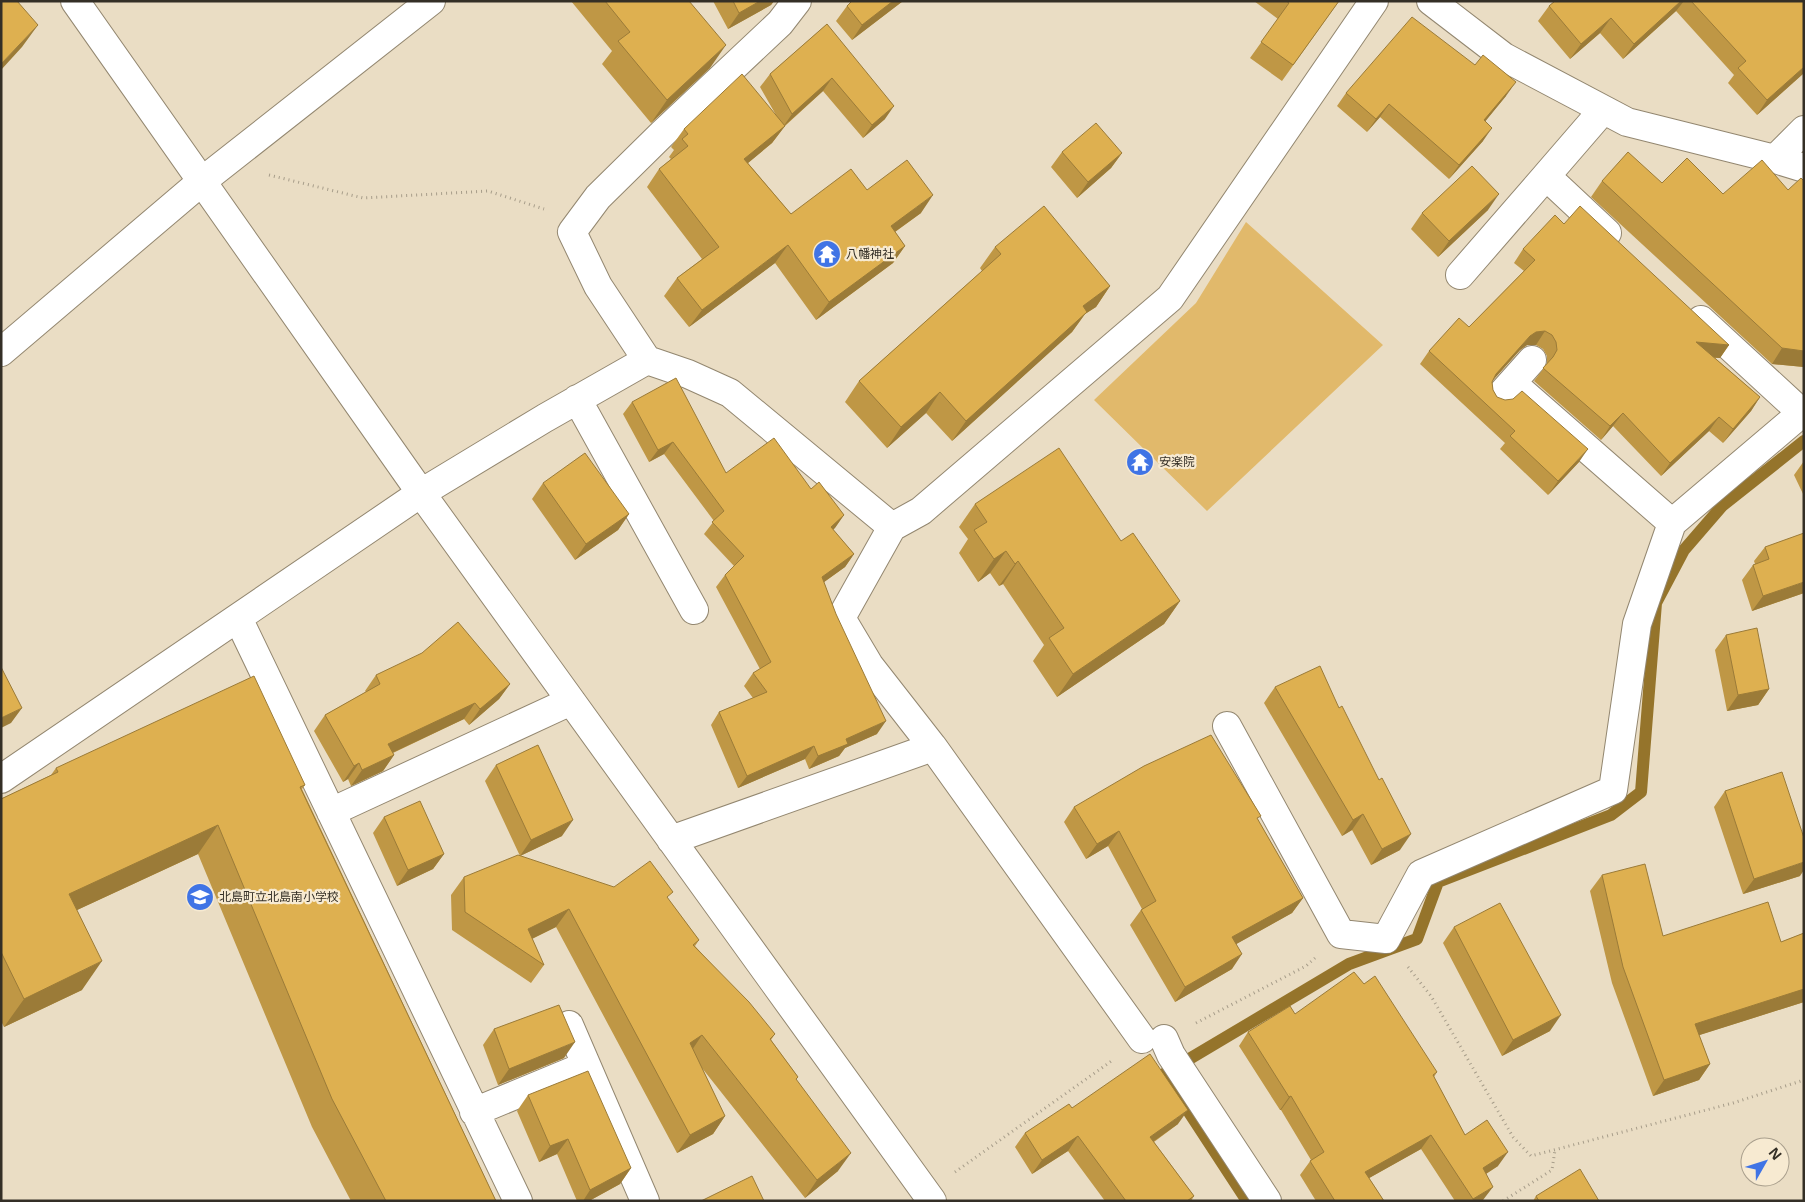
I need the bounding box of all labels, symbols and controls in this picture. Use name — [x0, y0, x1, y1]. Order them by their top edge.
temple icon: 八幡神社 — [812, 239, 842, 269]
place label: 八幡神社 — [846, 245, 894, 262]
temple icon: 安楽院 — [1125, 447, 1155, 477]
place label: 安楽院 — [1159, 453, 1195, 470]
school or university icon: 北島町立北島南小学校 — [185, 882, 215, 912]
place label: 北島町立北島南小学校 — [219, 888, 339, 905]
north arrow — [1740, 1137, 1790, 1187]
text: N — [1765, 1143, 1786, 1164]

